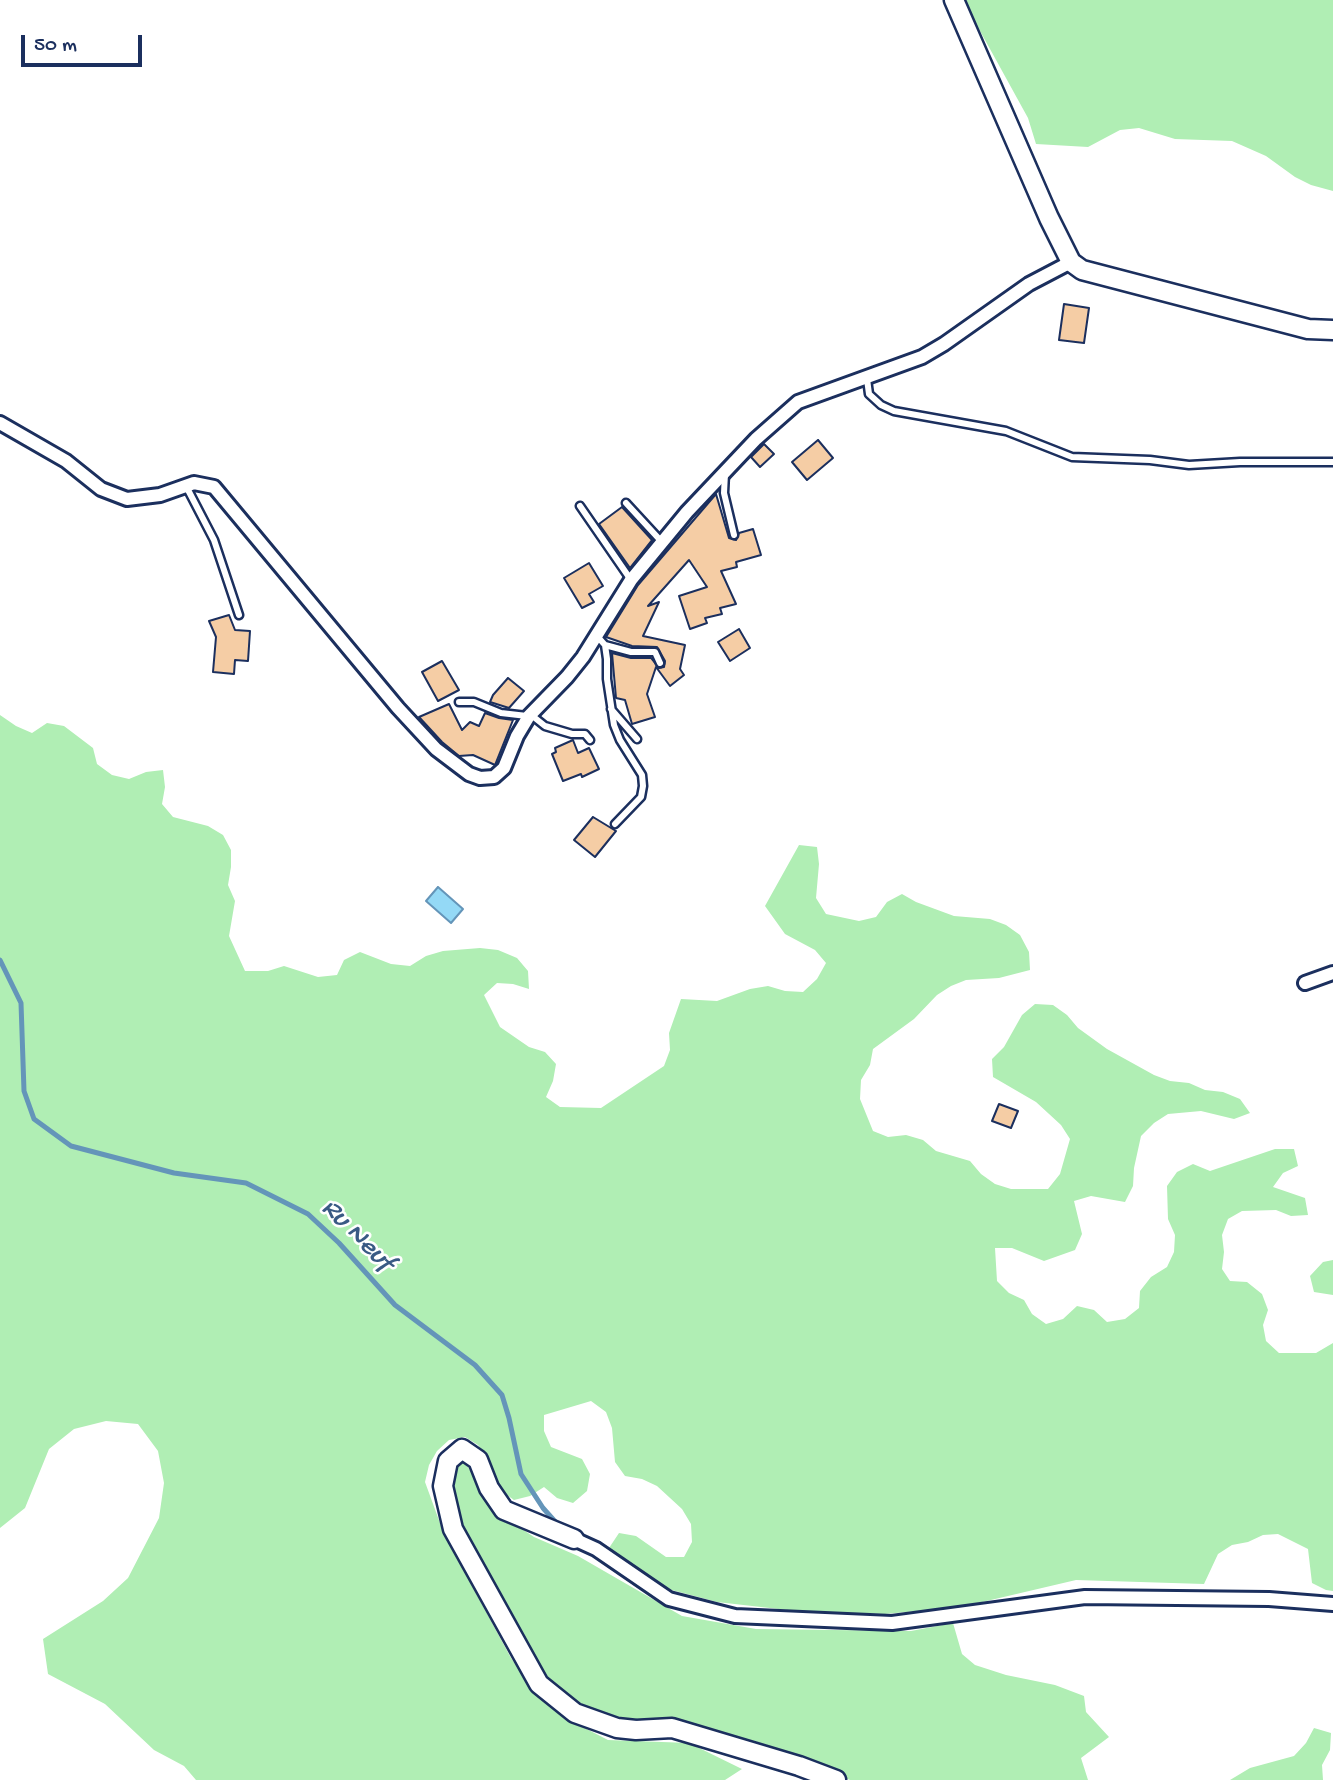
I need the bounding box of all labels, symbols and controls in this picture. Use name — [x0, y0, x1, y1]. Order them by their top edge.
scale bar — [24, 21, 145, 65]
text: 50 m — [34, 34, 77, 59]
water label: Ru Neuf — [313, 1193, 399, 1279]

